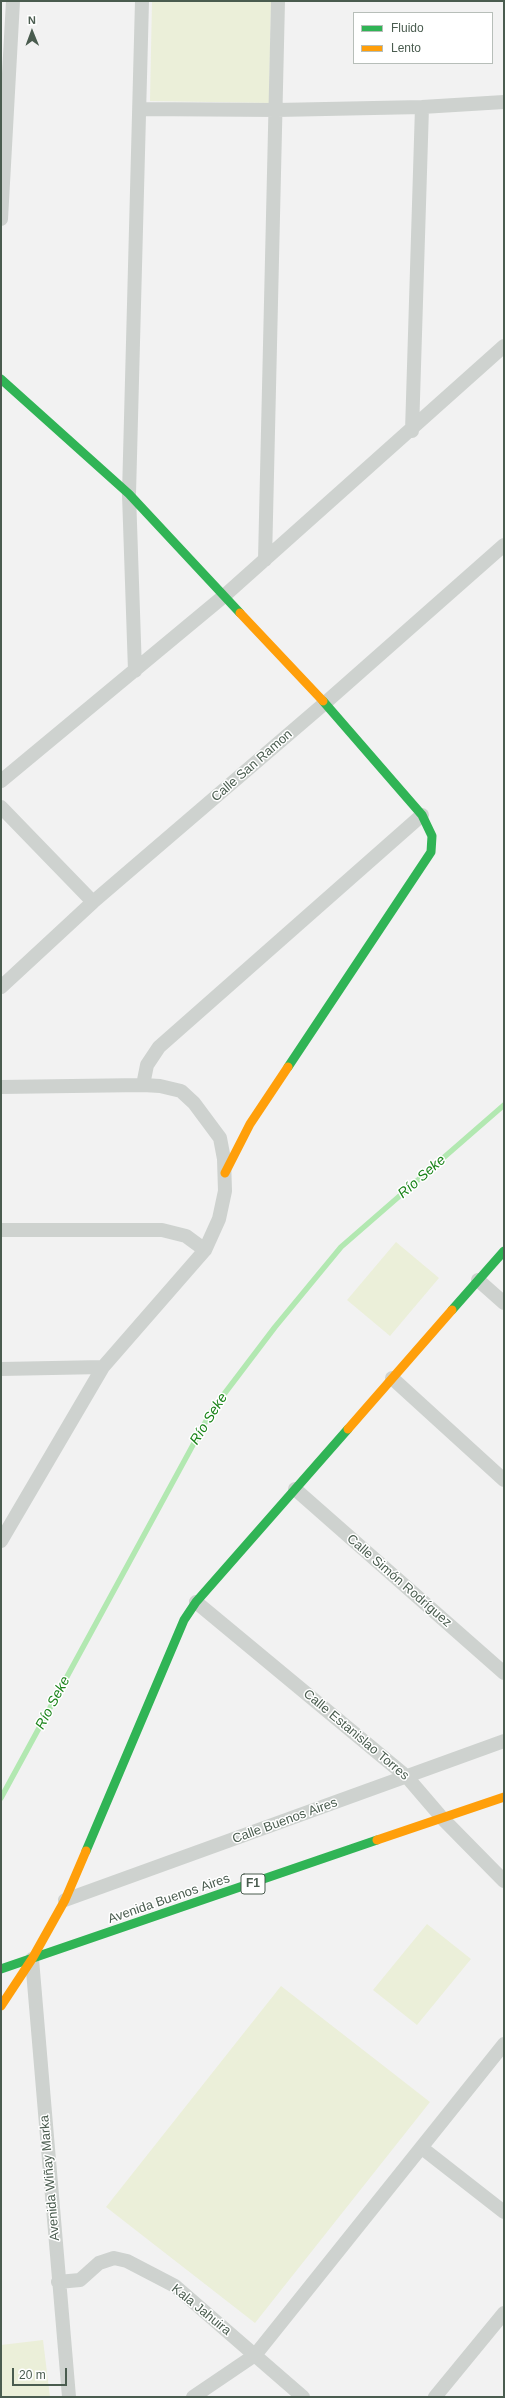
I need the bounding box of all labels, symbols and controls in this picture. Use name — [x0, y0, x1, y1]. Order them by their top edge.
north arrow — [12, 12, 52, 52]
legend — [353, 12, 493, 64]
text: N — [28, 14, 36, 26]
text: Fluido — [391, 21, 424, 35]
text: Lento — [391, 41, 421, 55]
street label: Calle San Ramon — [208, 727, 296, 805]
water label: Río Seke — [395, 1152, 449, 1202]
water label: Río Seke — [187, 1390, 231, 1448]
street label: Calle Simón Rodríguez — [343, 1531, 455, 1631]
water label: Río Seke — [32, 1674, 74, 1732]
street label: Calle Estanislao Torres — [300, 1686, 412, 1784]
street label: Calle Buenos Aires — [230, 1795, 340, 1847]
street label: Avenida Buenos Aires — [106, 1871, 232, 1927]
road number: F1 — [241, 1874, 265, 1894]
street label: Avenida Wiñay Marka — [37, 2114, 63, 2242]
street label: Kala Jahuira — [168, 2281, 234, 2339]
scale bar — [14, 2360, 69, 2386]
text: 20 m — [19, 2368, 46, 2382]

